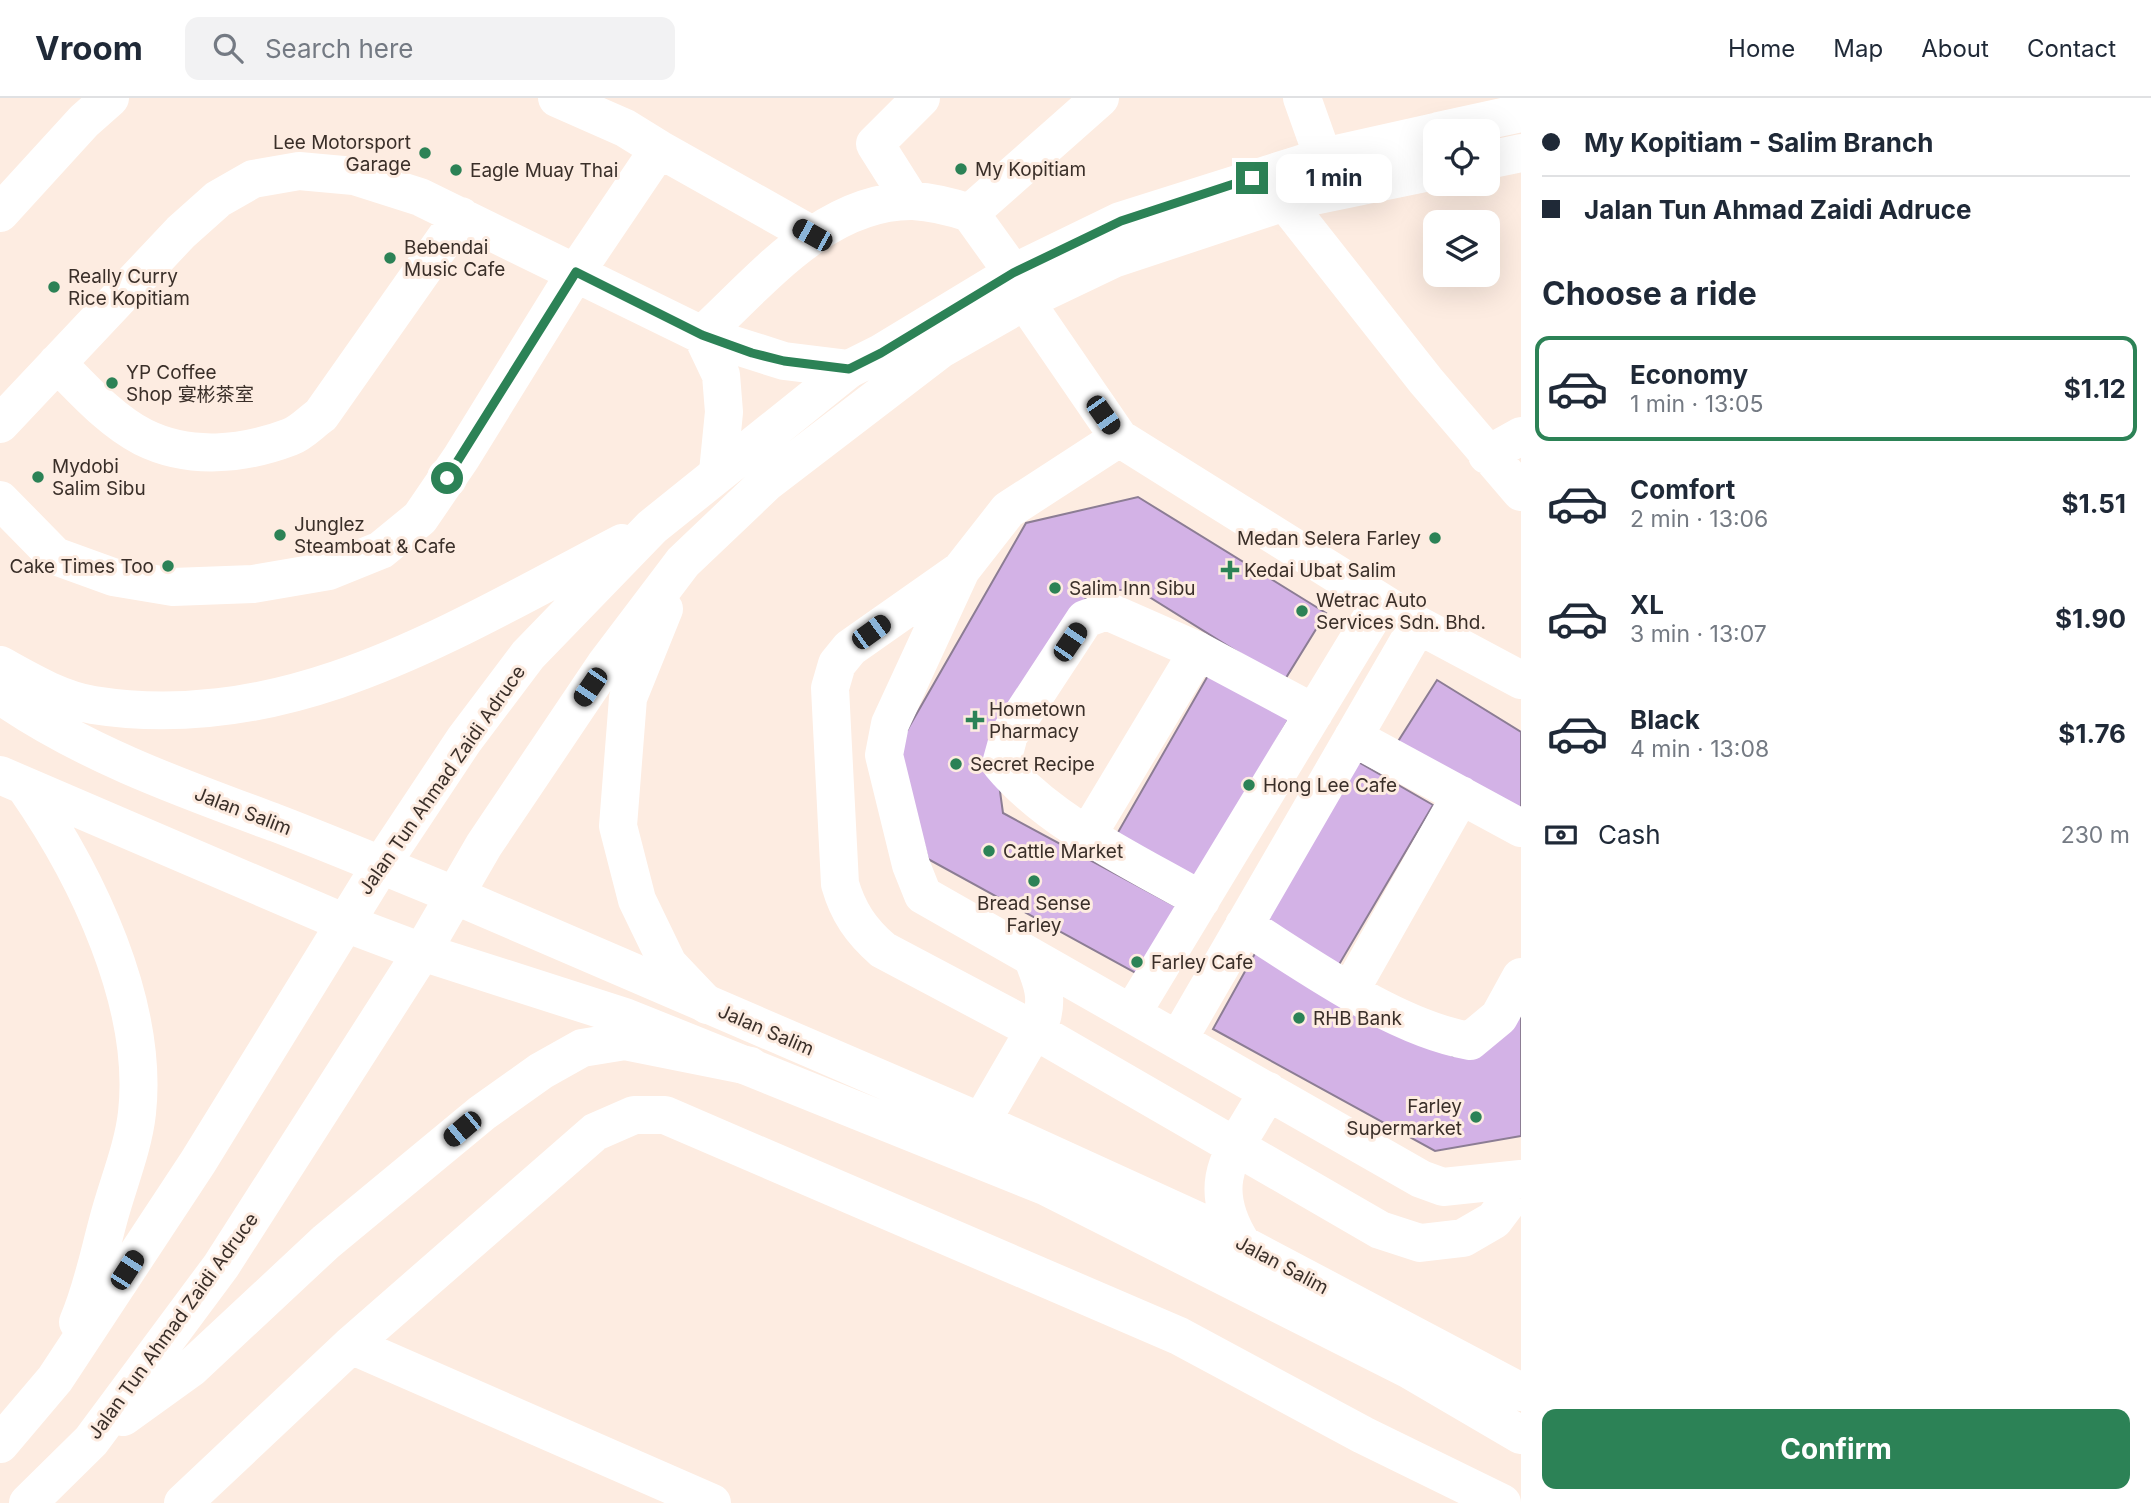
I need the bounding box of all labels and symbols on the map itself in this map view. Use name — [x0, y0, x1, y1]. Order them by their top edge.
place label: Lee Motorsport Garage — [273, 131, 411, 176]
marker: Lee Motorsport Garage — [417, 145, 433, 161]
callout: 1 min — [1276, 154, 1392, 202]
place label: My Kopitiam — [975, 158, 1086, 181]
place label: Eagle Muay Thai — [470, 159, 618, 182]
marker: My Kopitiam — [953, 161, 969, 177]
marker: Eagle Muay Thai — [448, 162, 464, 178]
route end — [1236, 162, 1268, 194]
car — [789, 216, 836, 254]
place label: Bebendai Music Cafe — [404, 236, 505, 281]
marker: Bebendai Music Cafe — [382, 250, 398, 266]
place label: Really Curry Rice Kopitiam — [68, 265, 190, 310]
marker: Really Curry Rice Kopitiam — [46, 279, 62, 295]
place label: YP Coffee Shop 宴彬茶室 — [126, 361, 254, 406]
marker: YP Coffee Shop 宴彬茶室 — [104, 375, 120, 391]
car — [1083, 392, 1124, 438]
place label: Mydobi Salim Sibu — [52, 455, 146, 500]
route start — [431, 462, 463, 494]
marker: Mydobi Salim Sibu — [30, 469, 46, 485]
place label: Junglez Steamboat & Cafe — [294, 513, 456, 558]
marker: Junglez Steamboat & Cafe — [272, 527, 288, 543]
place label: Medan Selera Farley — [1237, 527, 1421, 550]
marker: Medan Selera Farley — [1427, 530, 1443, 546]
place label: Cake Times Too — [10, 555, 154, 578]
marker: Cake Times Too — [160, 558, 176, 574]
place label: Kedai Ubat Salim — [1244, 559, 1396, 582]
marker: Kedai Ubat Salim — [1222, 562, 1238, 578]
place label: Salim Inn Sibu — [1069, 577, 1196, 600]
marker: Salim Inn Sibu — [1047, 580, 1063, 596]
place label: Wetrac Auto Services Sdn. Bhd. — [1316, 589, 1486, 634]
marker: Wetrac Auto Services Sdn. Bhd. — [1294, 603, 1310, 619]
car — [848, 611, 895, 653]
car — [1050, 619, 1091, 665]
street label: Jalan Tun Ahmad Zaidi Adruce — [354, 661, 530, 899]
car — [570, 664, 611, 710]
place label: Hometown Pharmacy — [989, 698, 1086, 743]
marker: Hometown Pharmacy — [967, 712, 983, 728]
place label: Secret Recipe — [970, 753, 1095, 776]
marker: Secret Recipe — [948, 756, 964, 772]
place label: Hong Lee Cafe — [1263, 774, 1397, 797]
marker: Hong Lee Cafe — [1241, 777, 1257, 793]
street label: Jalan Salim — [191, 782, 295, 840]
place label: Cattle Market — [1003, 840, 1123, 863]
marker: Cattle Market — [981, 843, 997, 859]
marker: Bread Sense Farley — [1026, 873, 1042, 889]
place label: Bread Sense Farley — [977, 892, 1091, 937]
place label: Farley Cafe — [1151, 951, 1253, 974]
marker: Farley Cafe — [1129, 954, 1145, 970]
street label: Jalan Salim — [715, 999, 817, 1061]
place label: RHB Bank — [1313, 1007, 1402, 1030]
marker: RHB Bank — [1291, 1010, 1307, 1026]
place label: Farley Supermarket — [1346, 1095, 1462, 1140]
car — [440, 1107, 485, 1151]
marker: Farley Supermarket — [1468, 1109, 1484, 1125]
street label: Jalan Tun Ahmad Zaidi Adruce — [83, 1208, 263, 1444]
street label: Jalan Salim — [1232, 1231, 1332, 1299]
car — [107, 1247, 148, 1293]

